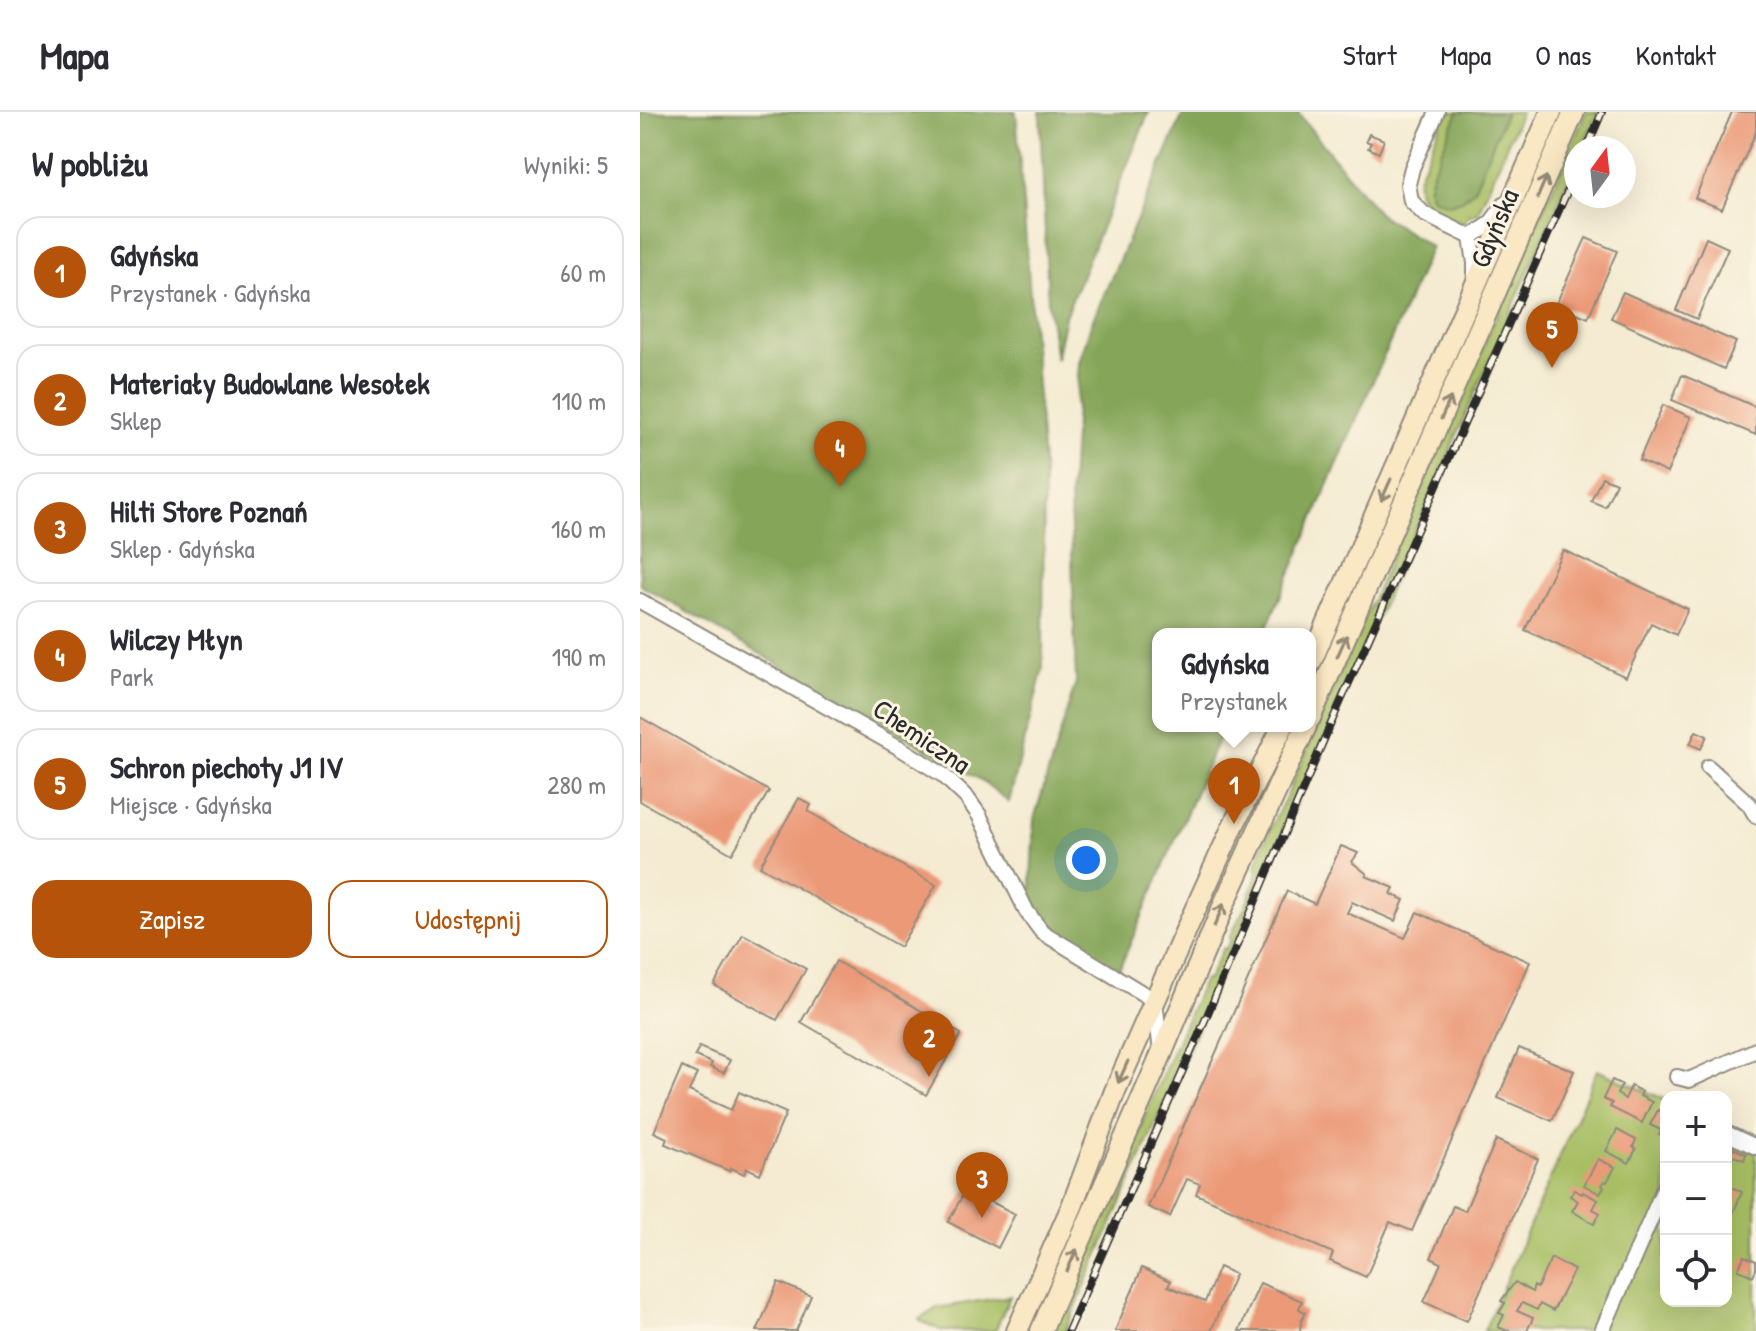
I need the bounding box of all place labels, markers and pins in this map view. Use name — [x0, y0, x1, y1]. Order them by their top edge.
pin: 5 — [1526, 302, 1578, 368]
pin: 4 — [814, 421, 866, 487]
pin: 1 — [1208, 758, 1260, 824]
pin: 2 — [903, 1011, 955, 1077]
pin: 3 — [956, 1152, 1008, 1218]

